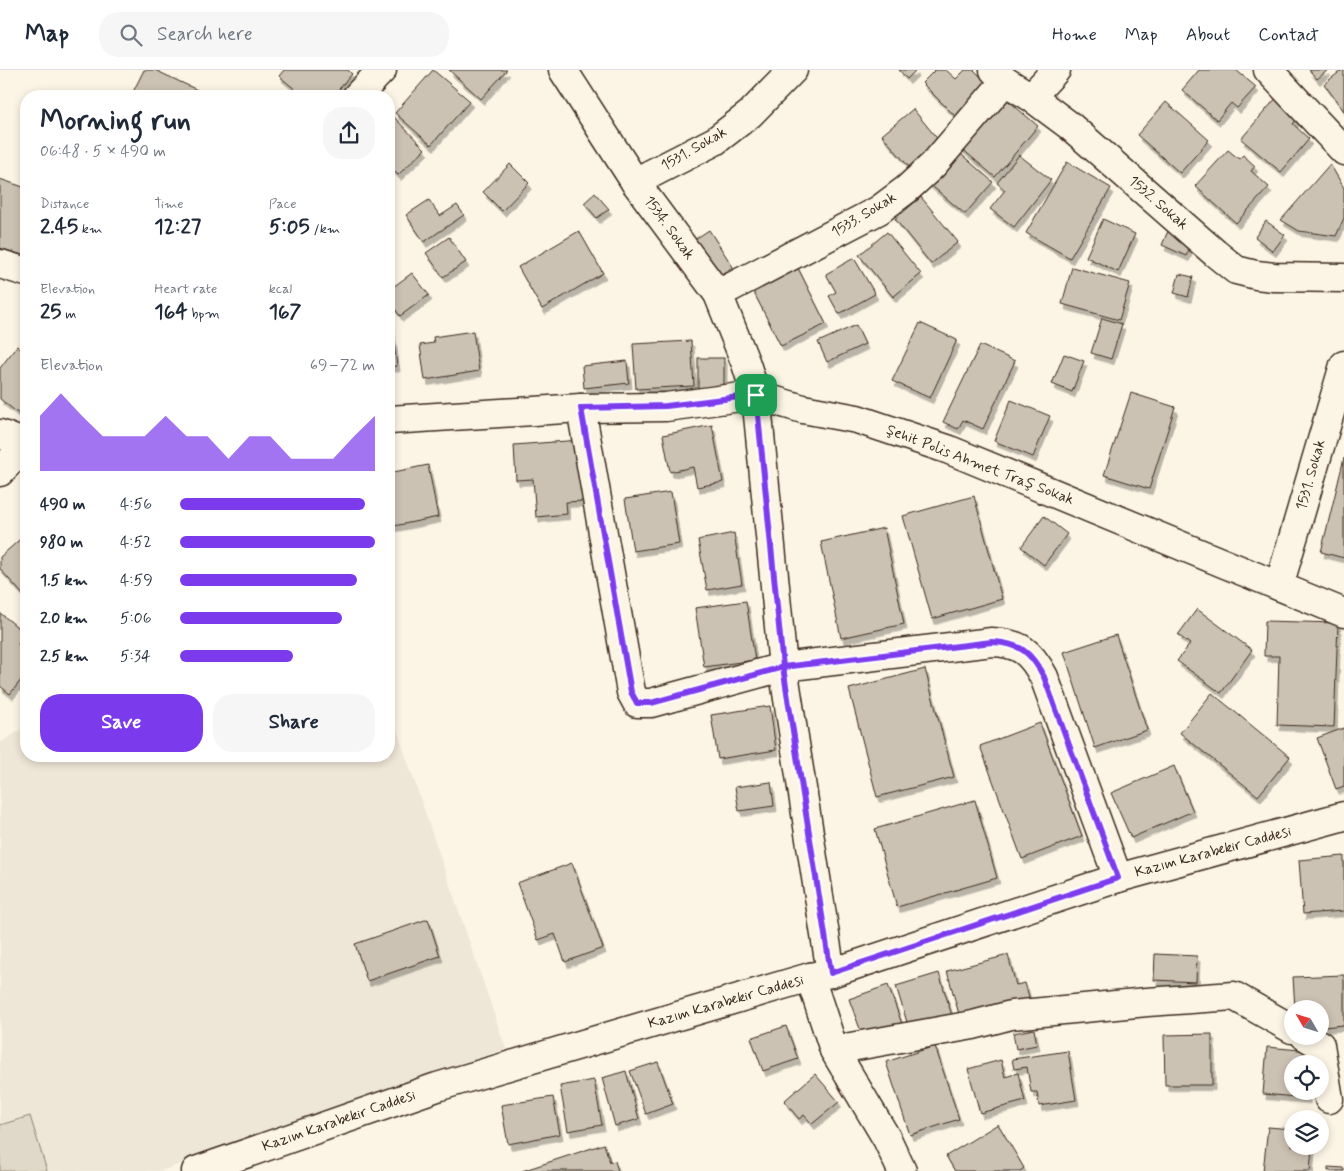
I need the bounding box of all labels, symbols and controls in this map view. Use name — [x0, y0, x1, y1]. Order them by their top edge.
search box — [99, 12, 449, 57]
text: Map — [25, 19, 69, 50]
icon: search — [117, 21, 145, 49]
text: Search here — [157, 22, 253, 47]
text: Home — [1052, 23, 1097, 47]
text: Map — [1125, 23, 1158, 47]
text: About — [1186, 23, 1230, 47]
text: Contact — [1258, 23, 1319, 47]
text: Morning run — [40, 103, 191, 140]
button: share — [323, 107, 375, 159]
street label: 1531. Sokak — [658, 122, 730, 176]
text: 06:48 · 5 × 490 m — [40, 141, 166, 162]
street label: 1532. Sokak — [1124, 171, 1192, 235]
street label: 1533. Sokak — [828, 188, 900, 242]
street label: 1534. Sokak — [639, 192, 699, 264]
text: Distance — [40, 195, 89, 213]
text: Time — [154, 195, 184, 213]
text: Pace — [269, 195, 297, 213]
text: 2.45 — [40, 213, 78, 241]
text: 12:27 — [154, 213, 201, 241]
text: 5:05 — [269, 213, 310, 241]
text: km — [78, 220, 102, 238]
text: /km — [310, 220, 340, 238]
text: Elevation — [40, 280, 95, 298]
text: Heart rate — [154, 280, 217, 298]
text: kcal — [269, 280, 292, 298]
text: 25 — [40, 298, 61, 326]
text: 164 — [154, 298, 188, 326]
text: 167 — [269, 298, 301, 326]
text: m — [61, 305, 76, 323]
text: bpm — [188, 305, 220, 323]
text: Elevation — [40, 355, 103, 376]
text: 69–72 m — [310, 355, 375, 376]
pin — [735, 374, 777, 416]
icon: arrive — [742, 381, 770, 409]
street label: Şehit Polis Ahmet Traş Sokak — [883, 420, 1077, 510]
street label: 1531. Sokak — [1291, 437, 1331, 513]
text: 490 m — [40, 494, 86, 515]
text: 4:56 — [120, 494, 152, 515]
text: 980 m — [40, 532, 83, 553]
text: 4:52 — [120, 532, 152, 553]
text: 1.5 km — [40, 570, 88, 591]
text: 4:59 — [120, 570, 153, 591]
text: 2.0 km — [40, 608, 88, 629]
text: 5:06 — [120, 608, 152, 629]
text: 2.5 km — [40, 646, 88, 667]
text: 5:34 — [120, 646, 151, 667]
button: Save — [40, 694, 203, 752]
button: Share — [213, 694, 375, 752]
street label: Kazım Karabekir Caddesi — [1133, 821, 1293, 883]
street label: Kazım Karabekir Caddesi — [646, 970, 806, 1034]
north arrow — [1284, 1000, 1329, 1045]
map controls — [1284, 1000, 1329, 1155]
button: locate — [1284, 1055, 1329, 1100]
street label: Kazım Karabekir Caddesi — [260, 1085, 418, 1157]
button: layers — [1284, 1110, 1329, 1155]

